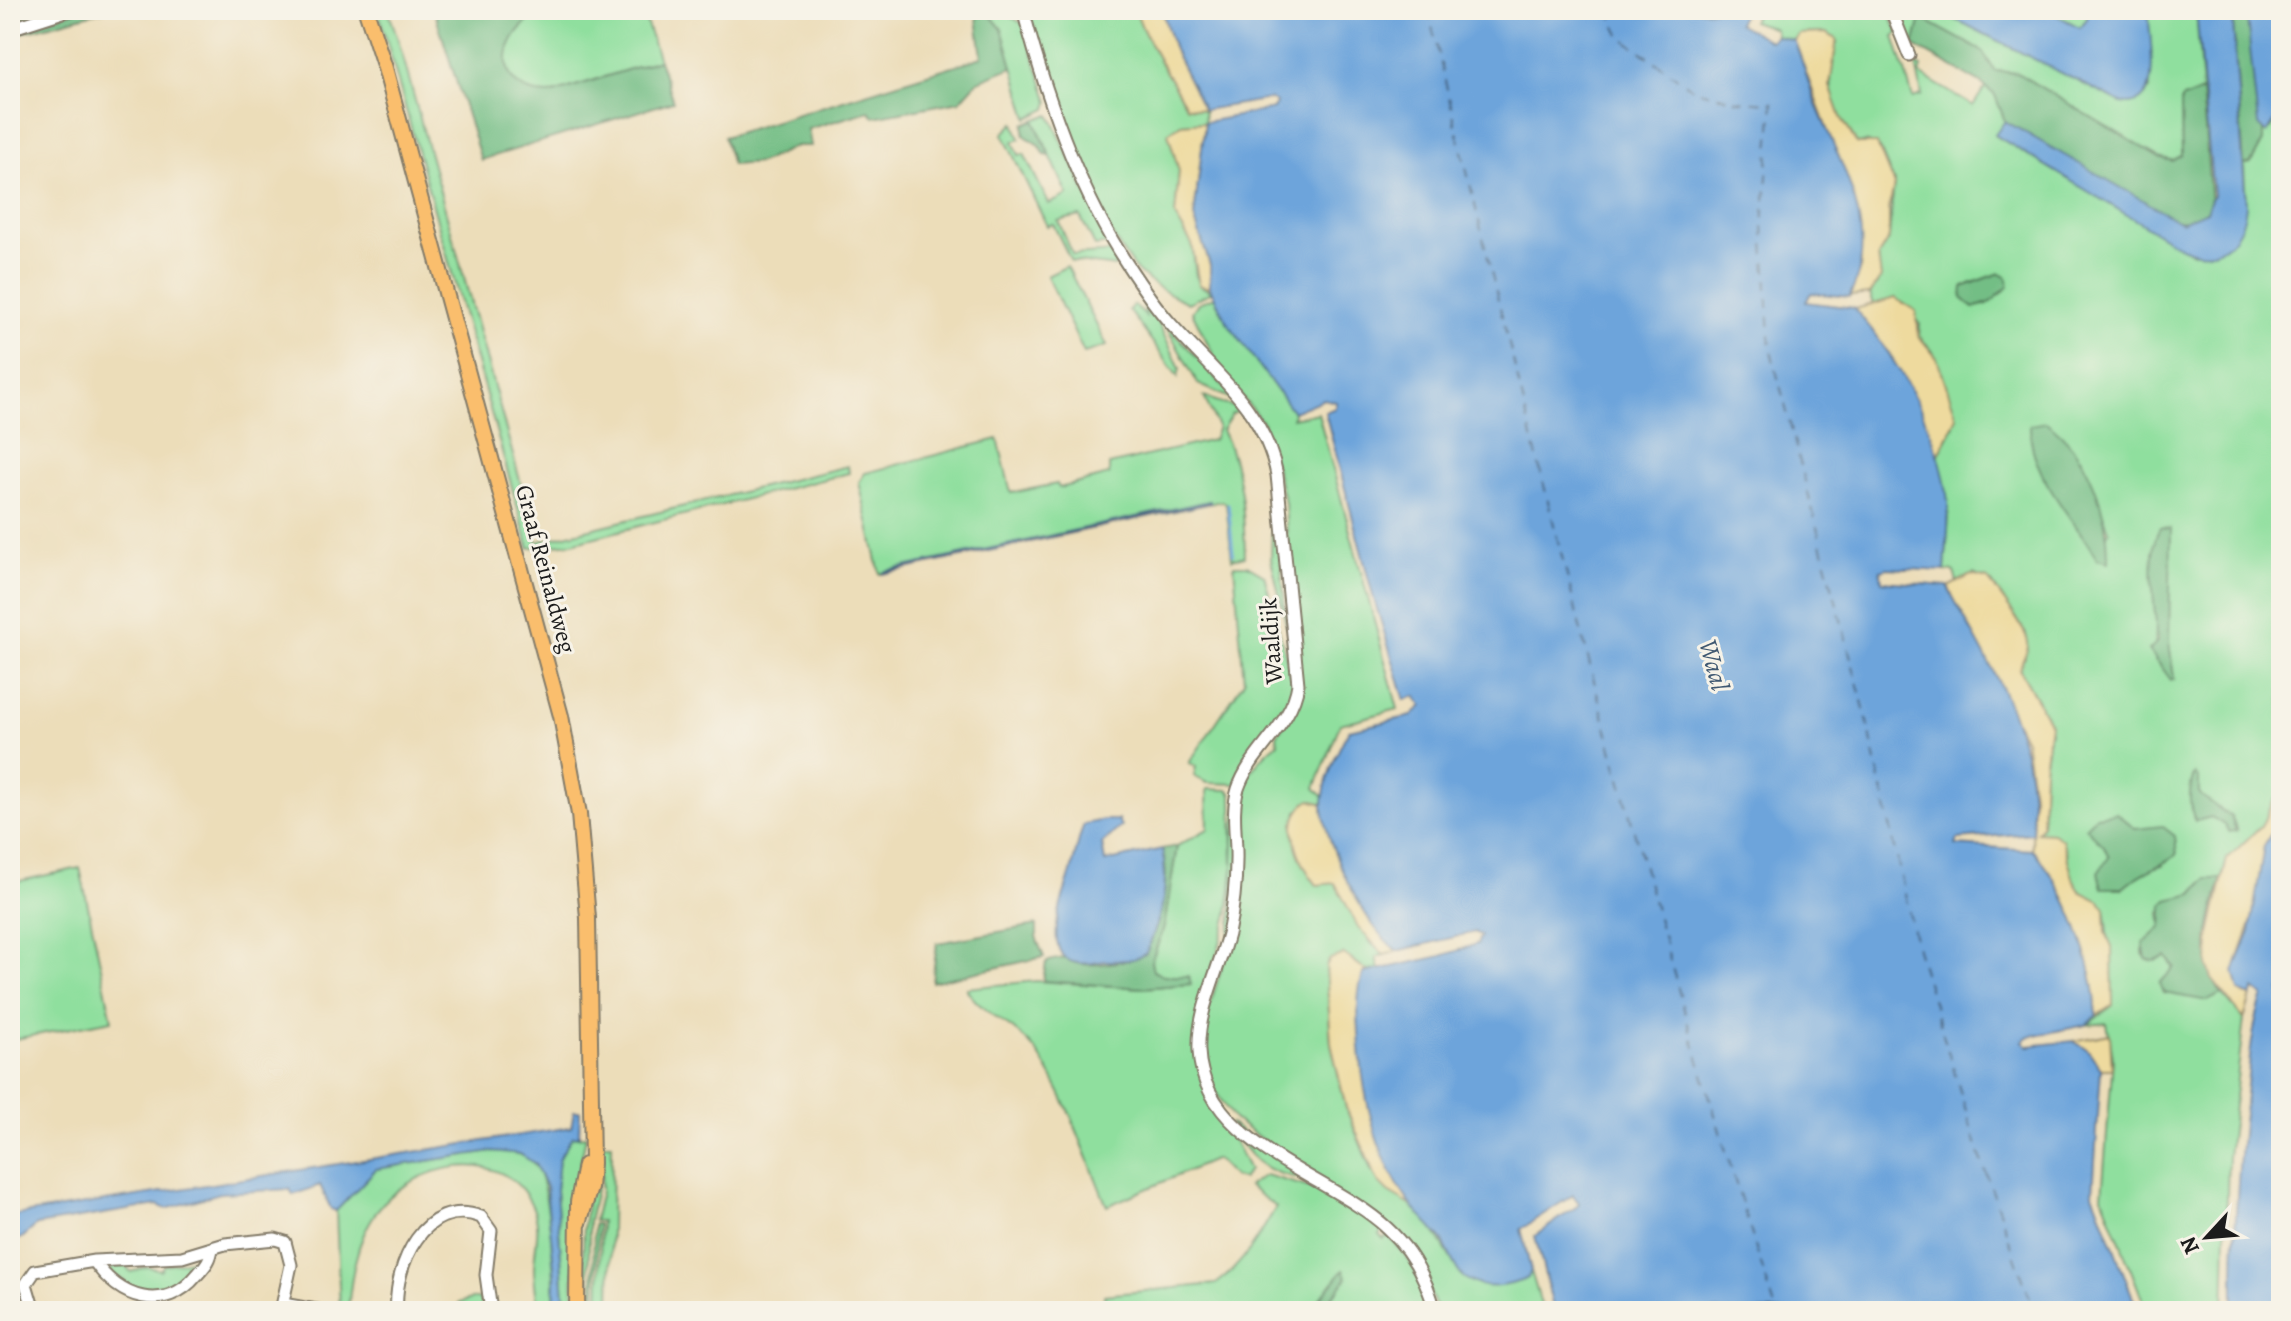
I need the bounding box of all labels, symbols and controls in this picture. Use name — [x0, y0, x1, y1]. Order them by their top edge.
street label: Graaf Reinaldweg — [508, 481, 584, 657]
street label: Waaldijk — [1252, 597, 1290, 686]
water label: Waal — [1690, 635, 1738, 695]
north arrow — [2167, 1197, 2247, 1277]
text: N — [2173, 1232, 2207, 1259]

